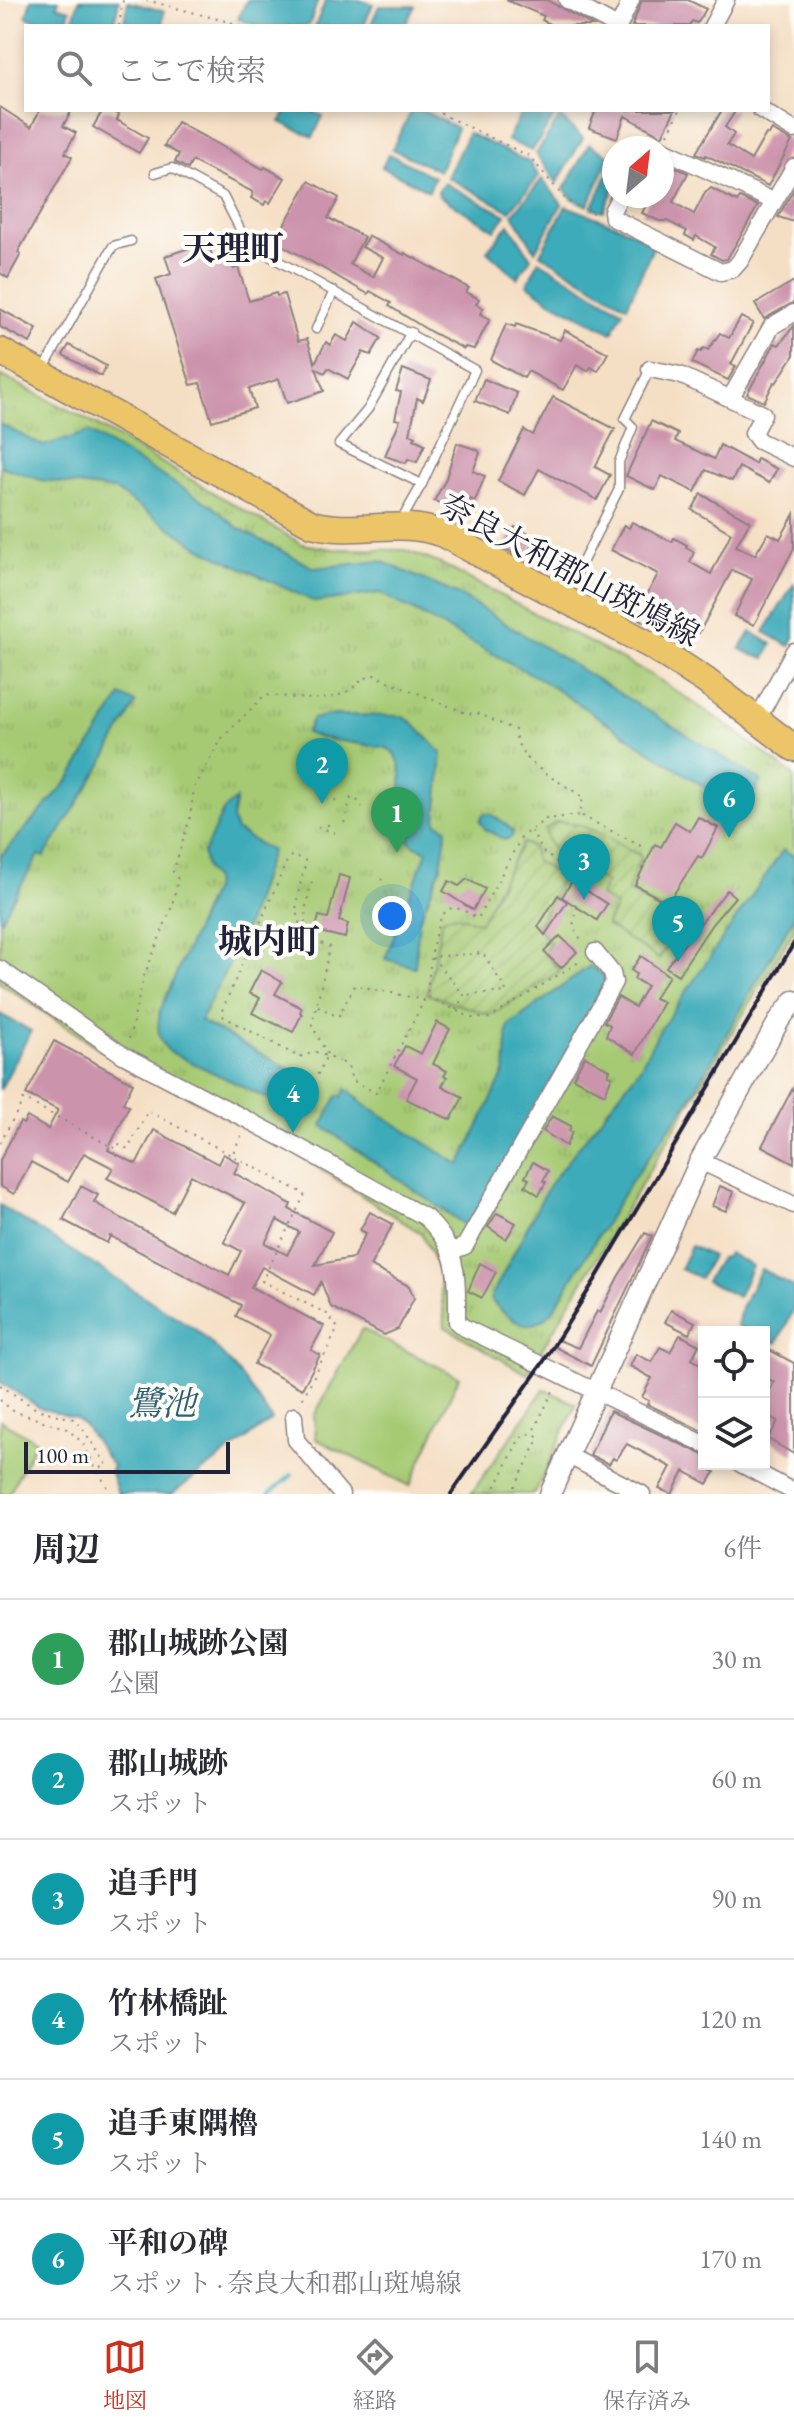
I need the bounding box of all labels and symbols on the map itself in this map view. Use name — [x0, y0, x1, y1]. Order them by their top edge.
north arrow — [602, 136, 674, 208]
district label: 天理町 — [182, 226, 284, 270]
street label: 奈良大和郡山斑鳩線 — [433, 484, 707, 656]
pin: 2 — [296, 738, 348, 804]
pin: 6 — [703, 772, 755, 838]
pin: 1 — [371, 787, 423, 853]
pin: 3 — [558, 834, 610, 900]
your location — [372, 896, 412, 936]
pin: 5 — [652, 896, 704, 962]
district label: 城内町 — [218, 919, 320, 963]
pin: 4 — [267, 1067, 319, 1133]
water label: 鷺池 — [128, 1381, 200, 1425]
scale bar — [24, 1438, 230, 1474]

